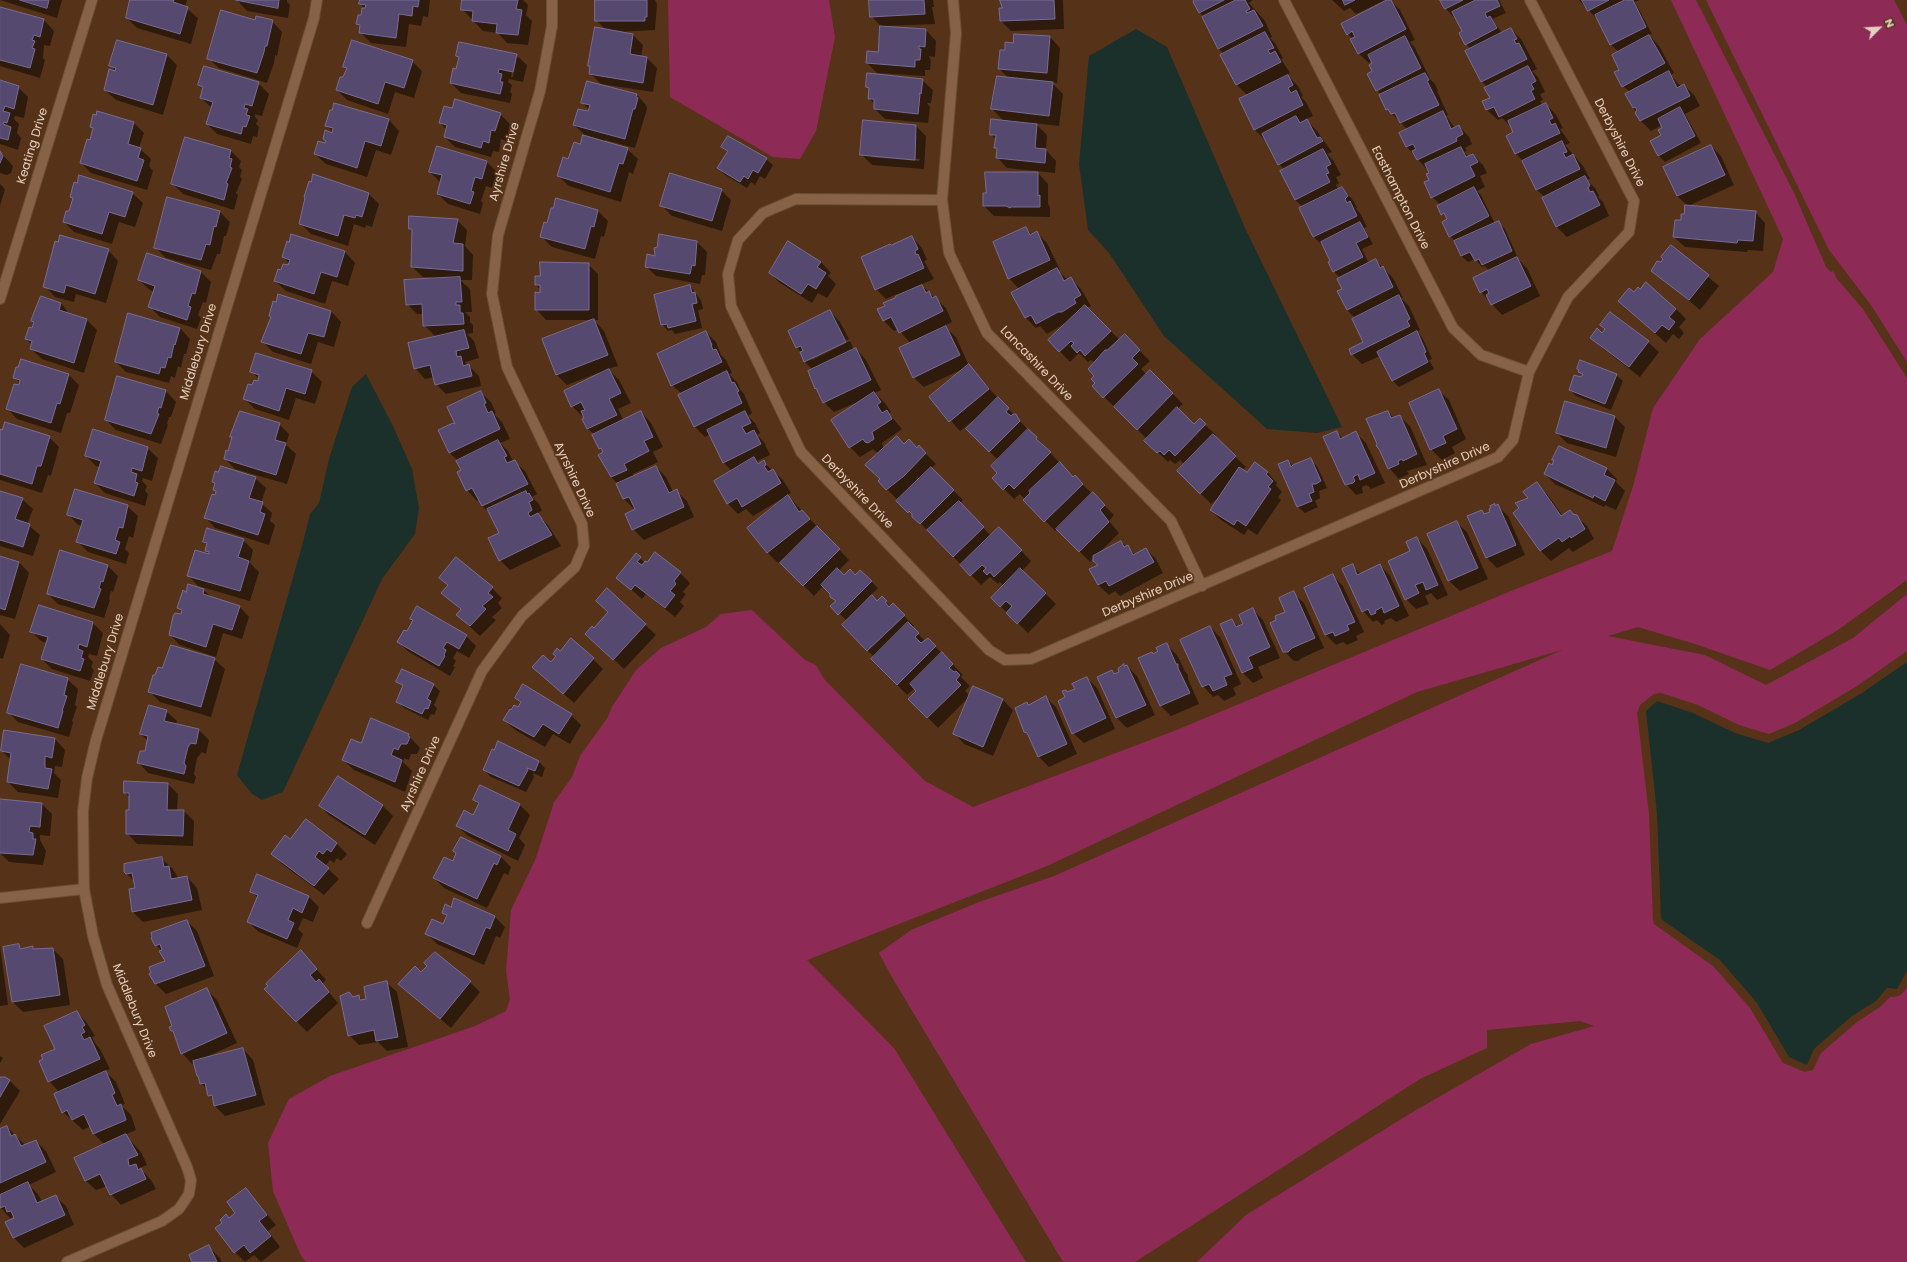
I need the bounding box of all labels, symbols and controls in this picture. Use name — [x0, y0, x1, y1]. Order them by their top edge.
north arrow — [1859, 8, 1899, 48]
text: N — [1881, 16, 1899, 30]
street label: Derbyshire Drive — [1590, 96, 1648, 190]
street label: Keating Drive — [15, 106, 51, 186]
street label: Ayrshire Drive — [487, 121, 523, 203]
street label: Easthampton Drive — [1368, 144, 1432, 252]
street label: Middlebury Drive — [177, 302, 221, 402]
street label: Lancashire Drive — [997, 324, 1075, 404]
street label: Ayrshire Drive — [550, 440, 598, 520]
street label: Derbyshire Drive — [1398, 440, 1492, 492]
street label: Derbyshire Drive — [818, 452, 896, 532]
street label: Derbyshire Drive — [1100, 569, 1196, 621]
street label: Middlebury Drive — [84, 612, 128, 712]
street label: Ayrshire Drive — [398, 734, 444, 814]
street label: Middlebury Drive — [109, 962, 159, 1060]

